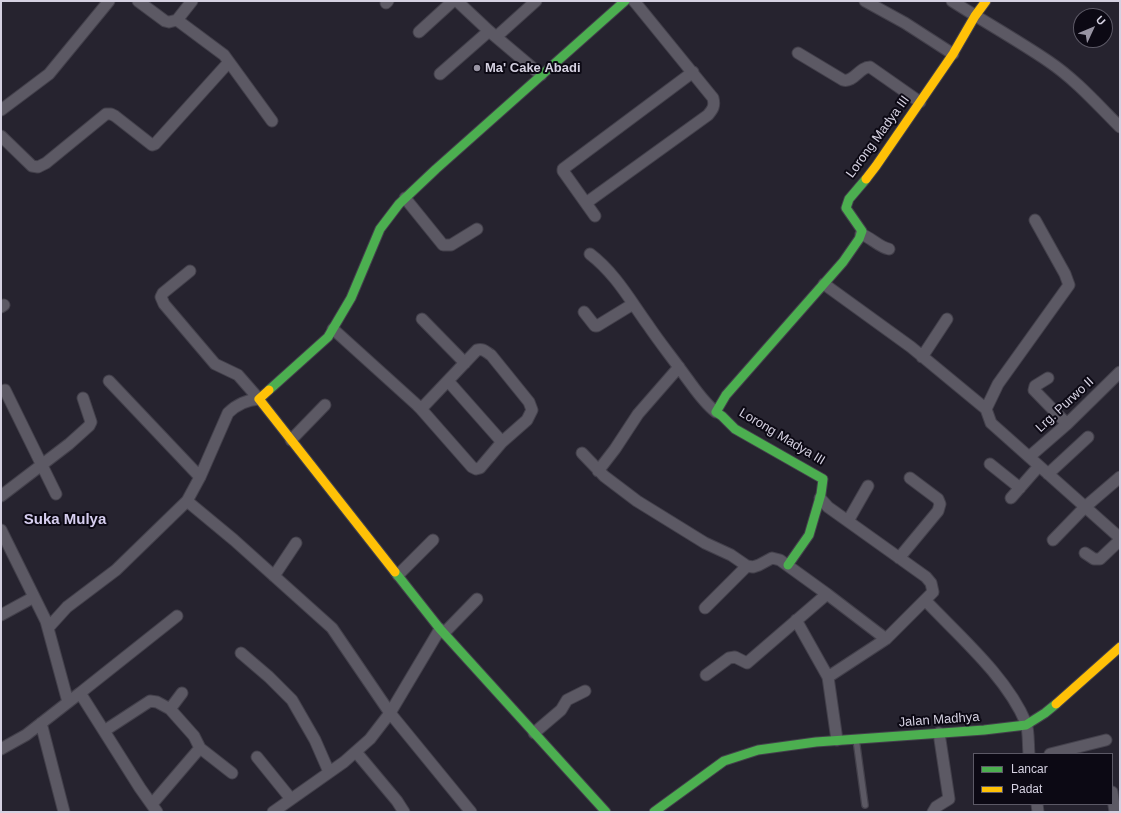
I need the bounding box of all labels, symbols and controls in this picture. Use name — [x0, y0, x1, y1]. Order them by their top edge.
north arrow — [1073, 8, 1113, 48]
text: U — [1094, 13, 1108, 27]
place label: Ma' Cake Abadi — [485, 60, 581, 76]
marker: Ma' Cake Abadi — [472, 63, 482, 73]
street label: Lorong Madya III — [843, 93, 913, 181]
street label: Lrg. Purwo II — [1033, 374, 1097, 436]
street label: Lorong Madya III — [736, 405, 828, 469]
district label: Suka Mulya — [24, 511, 106, 529]
street label: Jalan Madhya — [898, 709, 980, 731]
legend — [973, 753, 1113, 805]
text: Lancar — [1011, 762, 1048, 776]
text: Padat — [1011, 782, 1042, 796]

